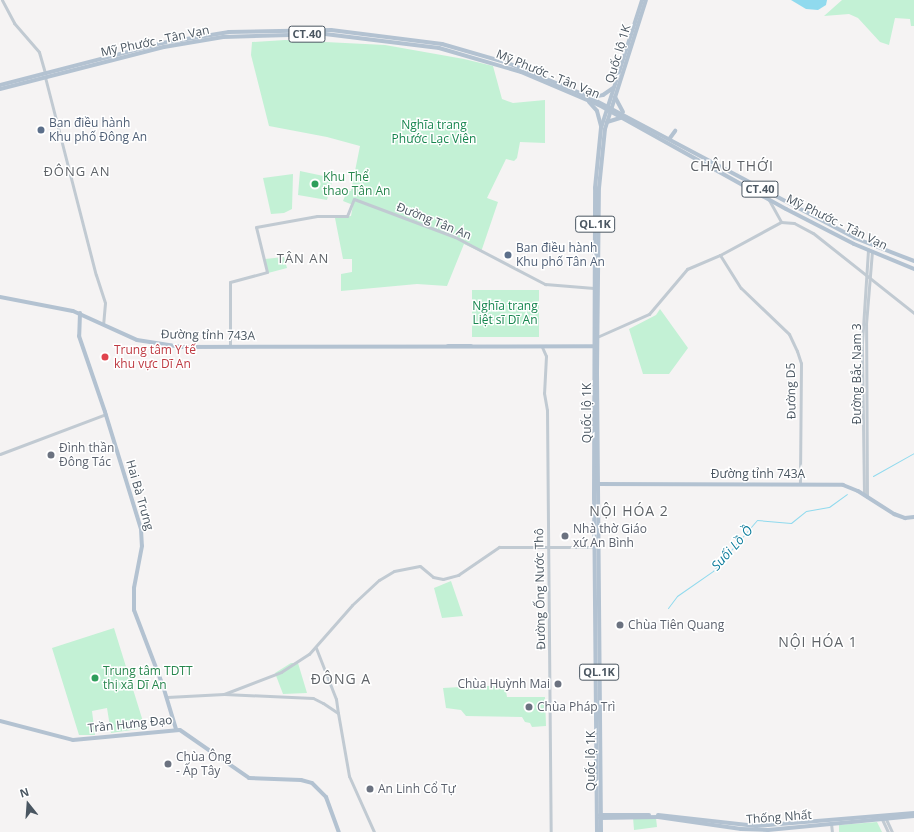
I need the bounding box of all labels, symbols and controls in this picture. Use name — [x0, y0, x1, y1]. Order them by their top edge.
street label: Mỹ Phước - Tân Vạn — [99, 22, 211, 60]
street label: Quốc lộ 1K — [602, 23, 634, 85]
road number: CT.40 — [288, 25, 326, 43]
street label: Mỹ Phước - Tân Vạn — [494, 47, 602, 101]
place label: Ban điều hành Khu phố Đông An — [49, 116, 147, 144]
park label: Nghĩa trang Phước Lạc Viên — [392, 118, 476, 146]
marker: Ban điều hành Khu phố Đông An — [36, 125, 46, 135]
district label: CHÂU THỚI — [690, 158, 774, 174]
district label: ĐÔNG AN — [43, 163, 111, 179]
place label: Khu Thể thao Tân An — [323, 170, 390, 198]
marker: Khu Thể thao Tân An — [310, 179, 320, 189]
road number: CT.40 — [741, 180, 779, 198]
street label: Mỹ Phước - Tân Vạn — [784, 191, 890, 253]
street label: Đường Tân An — [394, 199, 474, 243]
road number: QL.1K — [575, 215, 615, 233]
place label: Ban điều hành Khu phố Tân An — [516, 241, 605, 269]
district label: TÂN AN — [277, 250, 329, 266]
marker: Ban điều hành Khu phố Tân An — [503, 250, 513, 260]
park label: Nghĩa trang Liệt sĩ Dĩ An — [472, 299, 538, 327]
street label: Đường Bắc Nam 3 — [850, 323, 864, 425]
street label: Đường tỉnh 743A — [161, 327, 255, 343]
place label: Trung tâm Y tế khu vực Dĩ An — [114, 343, 196, 371]
marker: Trung tâm Y tế khu vực Dĩ An — [99, 351, 111, 363]
street label: Đường D5 — [783, 363, 799, 419]
street label: Quốc lộ 1K — [580, 383, 594, 443]
place label: Đình thần Đông Tác — [59, 441, 114, 469]
marker: Đình thần Đông Tác — [46, 450, 56, 460]
street label: Hai Bà Trưng — [123, 458, 157, 532]
street label: Đường tỉnh 743A — [711, 467, 805, 481]
district label: NỘI HÓA 2 — [589, 503, 669, 519]
place label: Nhà thờ Giáo xứ An Bình — [573, 522, 647, 550]
water label: Suối Lồ Ồ — [708, 523, 756, 573]
street label: Đường Ống Nước Thô — [532, 528, 548, 650]
marker: Nhà thờ Giáo xứ An Bình — [560, 531, 570, 541]
place label: Chùa Tiên Quang — [628, 618, 724, 632]
marker: Chùa Tiên Quang — [615, 620, 625, 630]
district label: NỘI HÓA 1 — [778, 634, 858, 650]
road number: QL.1K — [579, 663, 619, 681]
place label: Trung tâm TDTT thị xã Dĩ An — [103, 664, 193, 692]
district label: ĐÔNG A — [311, 671, 371, 687]
marker: Trung tâm TDTT thị xã Dĩ An — [90, 673, 100, 683]
place label: Chùa Huỳnh Mai — [457, 677, 550, 691]
marker: Chùa Huỳnh Mai — [553, 679, 563, 689]
place label: Chùa Pháp Trì — [537, 700, 615, 714]
marker: Chùa Pháp Trì — [524, 702, 534, 712]
street label: Trần Hưng Đạo — [87, 712, 173, 736]
street label: Quốc lộ 1K — [584, 731, 598, 791]
place label: Chùa Ông - Ấp Tây — [176, 750, 231, 778]
marker: Chùa Ông - Ấp Tây — [163, 759, 173, 769]
place label: An Linh Cổ Tự — [378, 782, 456, 796]
north arrow — [8, 784, 48, 824]
text: N — [18, 784, 31, 801]
marker: An Linh Cổ Tự — [365, 784, 375, 794]
street label: Thống Nhất — [746, 808, 812, 826]

